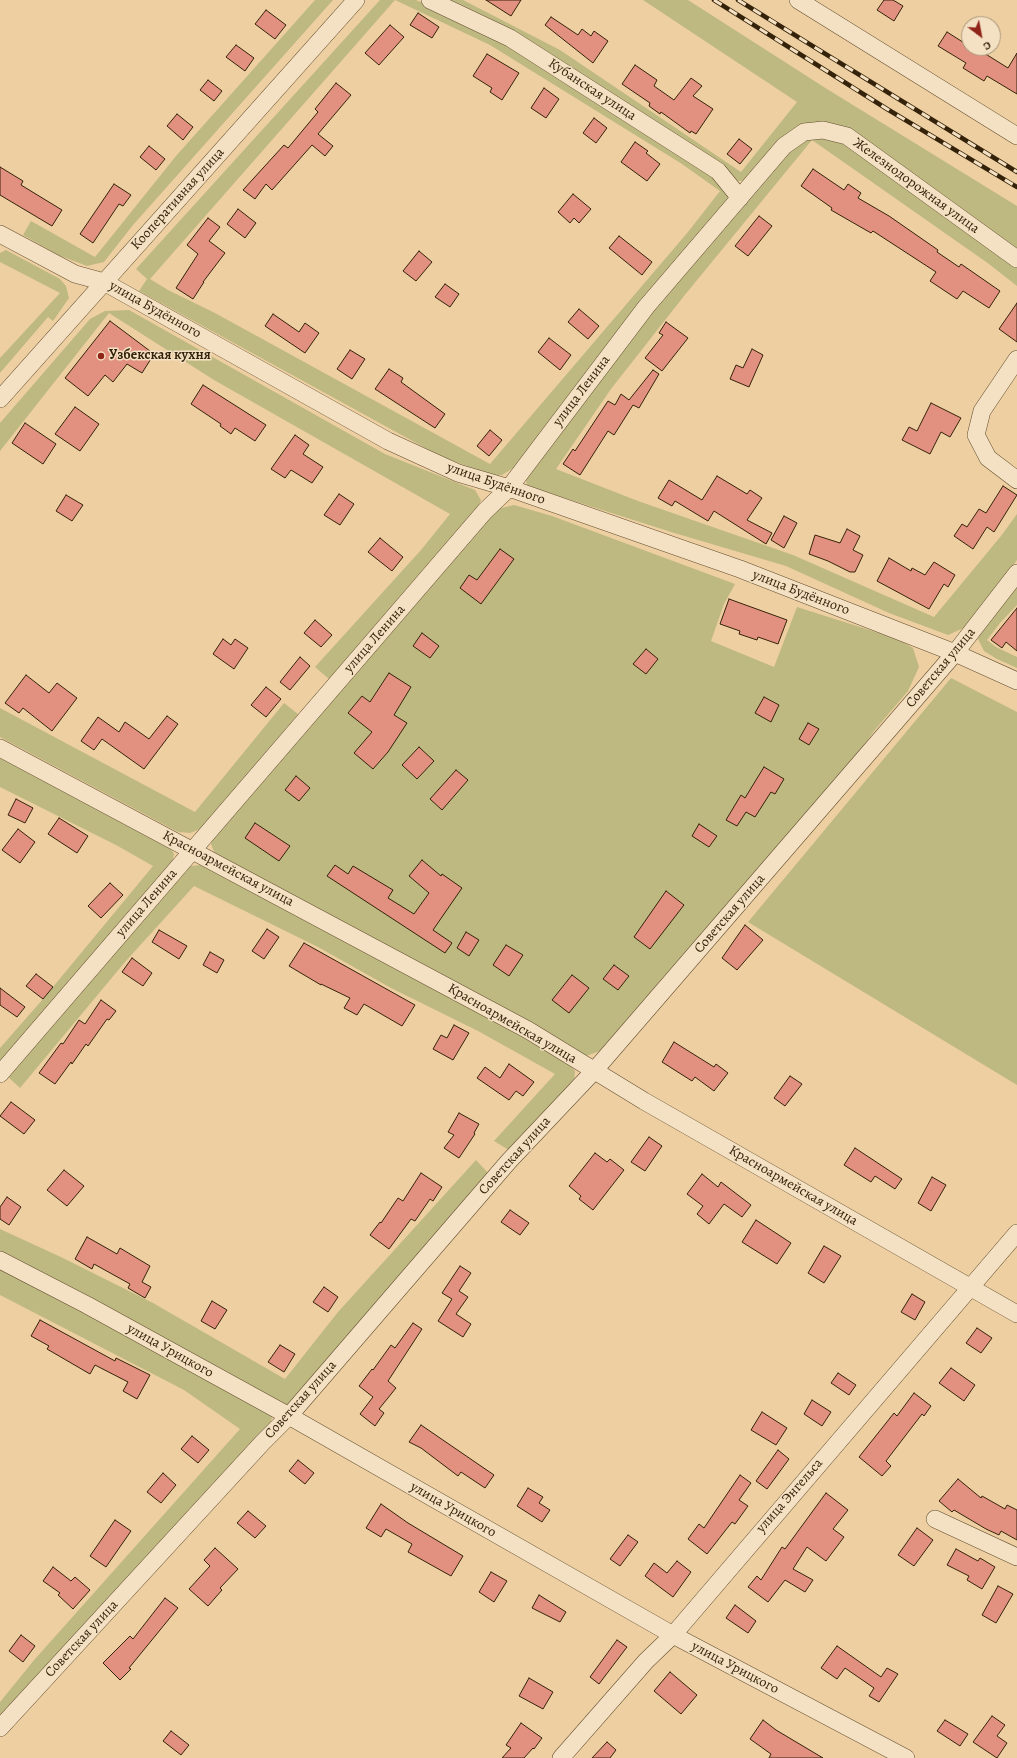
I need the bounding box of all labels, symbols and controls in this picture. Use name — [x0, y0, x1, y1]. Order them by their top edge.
north arrow — [961, 16, 1001, 56]
text: С — [980, 38, 994, 54]
street label: Кубанская улица — [545, 55, 639, 125]
street label: Железнодорожная улица — [850, 135, 982, 237]
street label: Кооперативная улица — [128, 144, 228, 254]
street label: улица Будённого — [106, 278, 204, 342]
place label: Узбекская кухня — [109, 348, 211, 364]
marker: Узбекская кухня — [96, 351, 106, 361]
street label: улица Ленина — [550, 352, 614, 430]
street label: улица Будённого — [445, 459, 547, 509]
street label: улица Будённого — [750, 567, 852, 619]
street label: улица Ленина — [341, 602, 409, 676]
street label: Советская улица — [903, 624, 979, 712]
street label: Красноармейская улица — [159, 827, 297, 911]
street label: улица Ленина — [113, 866, 181, 940]
street label: Советская улица — [691, 871, 769, 957]
street label: Красноармейская улица — [444, 980, 580, 1068]
street label: Советская улица — [475, 1113, 555, 1199]
street label: Красноармейская улица — [725, 1142, 861, 1230]
street label: улица Урицкого — [124, 1320, 216, 1382]
street label: Советская улица — [261, 1357, 341, 1443]
street label: улица Энгельса — [753, 1455, 827, 1537]
street label: улица Урицкого — [407, 1479, 499, 1541]
street label: Советская улица — [42, 1597, 122, 1681]
street label: улица Урицкого — [689, 1638, 781, 1698]

